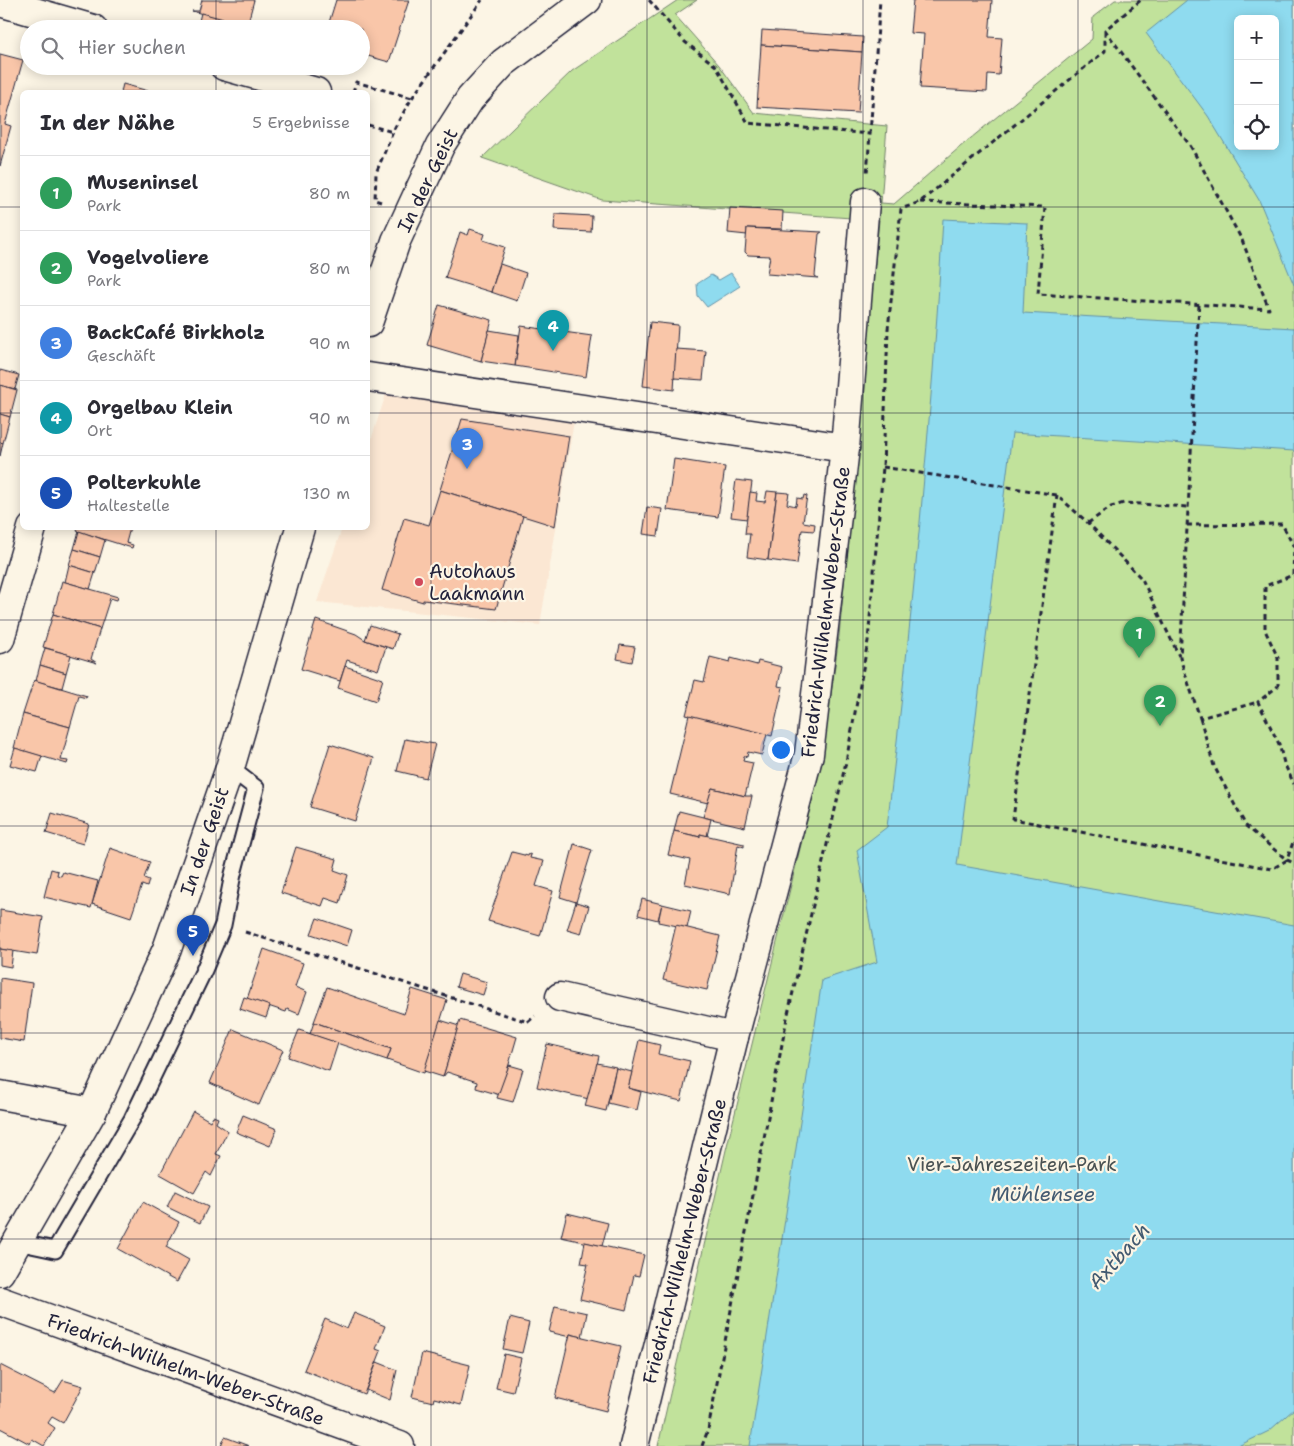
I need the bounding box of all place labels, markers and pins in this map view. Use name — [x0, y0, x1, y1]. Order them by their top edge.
pin: 4 — [537, 310, 569, 351]
pin: 3 — [451, 428, 483, 469]
place label: Autohaus Laakmann — [429, 559, 525, 606]
marker: Autohaus Laakmann — [413, 576, 425, 588]
pin: 1 — [1123, 617, 1155, 658]
pin: 2 — [1144, 685, 1176, 726]
pin: 5 — [177, 915, 209, 956]

